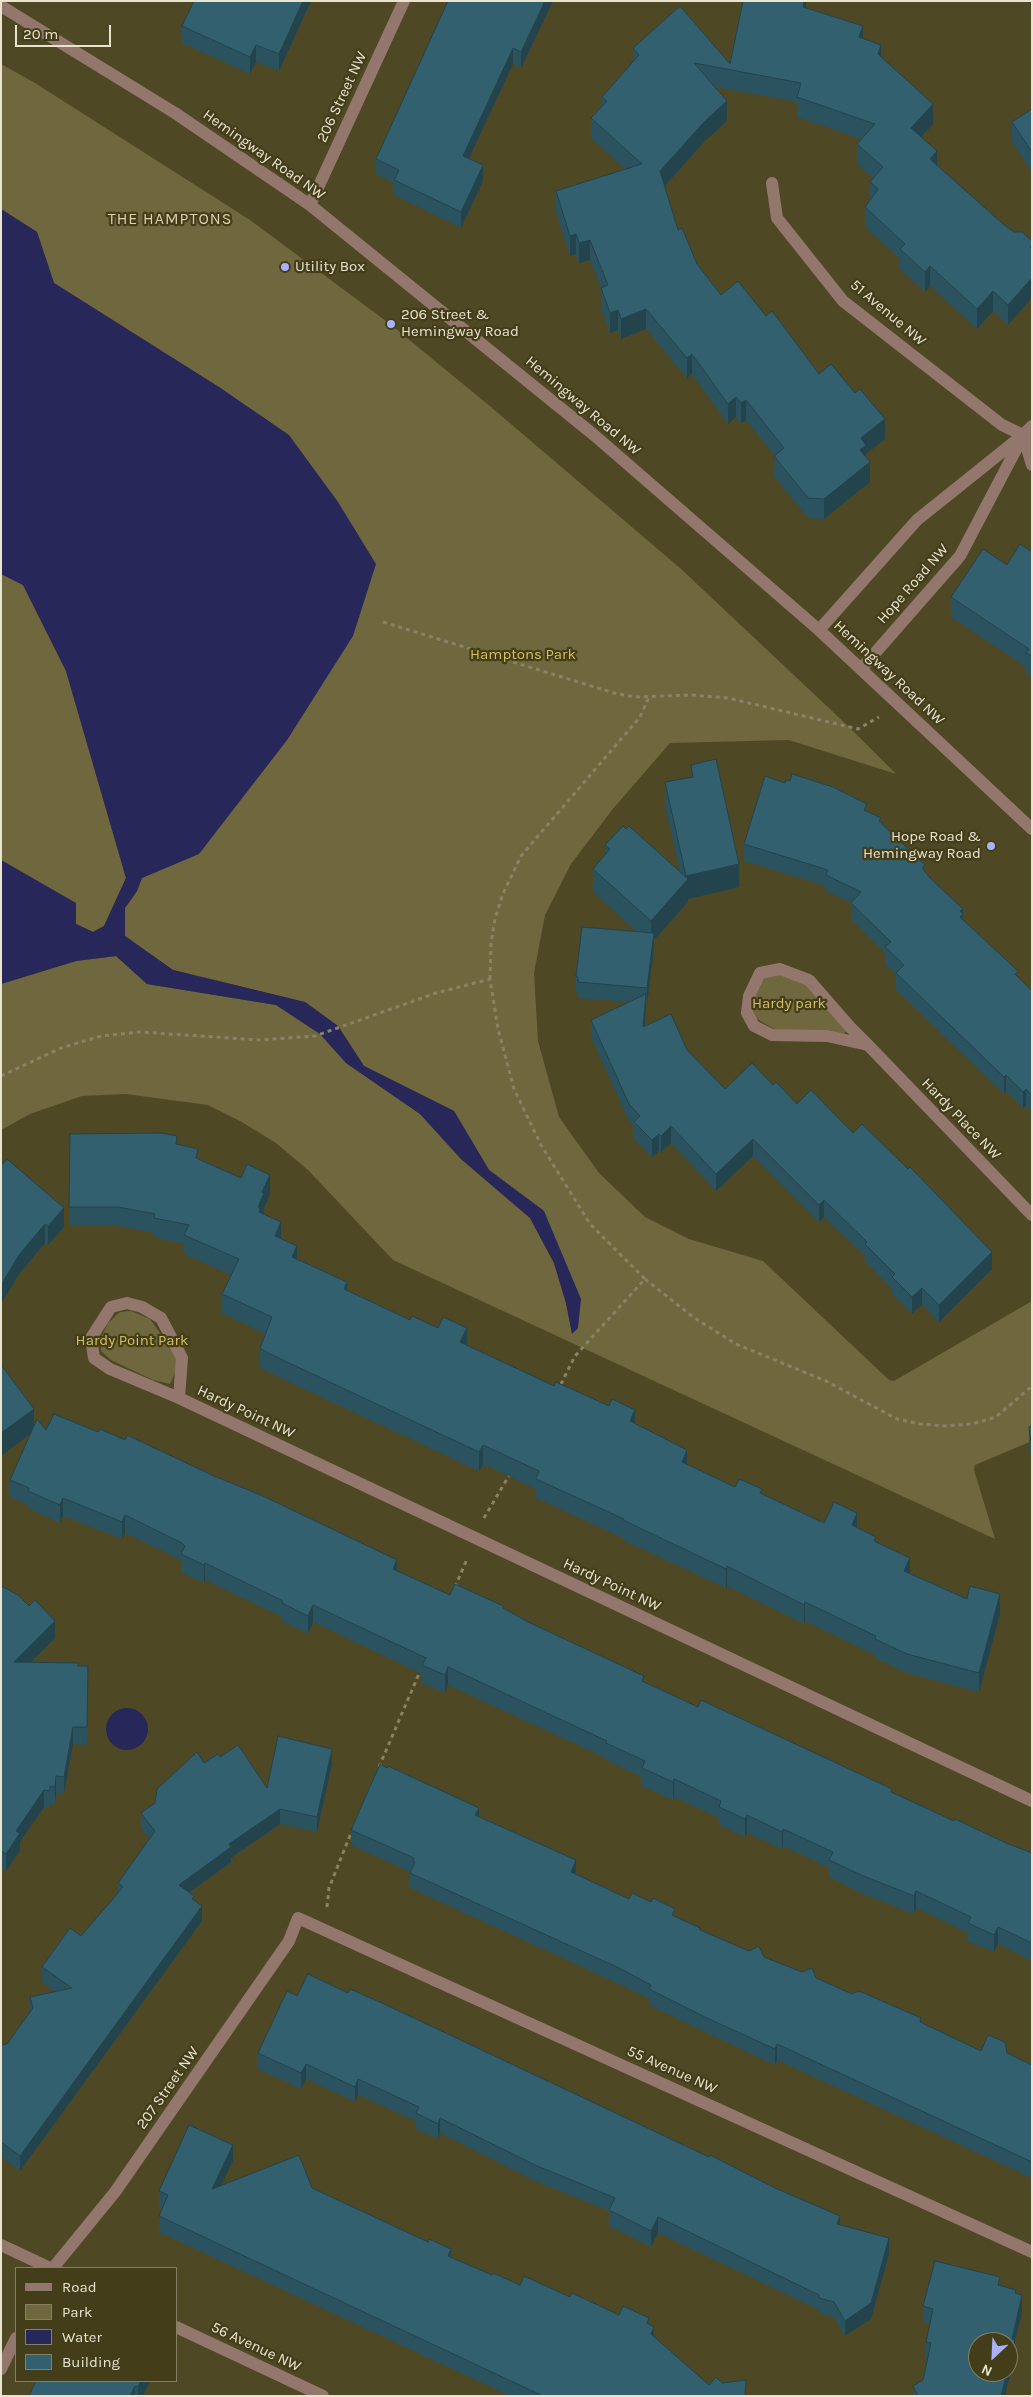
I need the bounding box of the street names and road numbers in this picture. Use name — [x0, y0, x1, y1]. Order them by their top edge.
street label: 206 Street NW — [313, 49, 371, 145]
street label: Hemingway Road NW — [199, 106, 329, 204]
street label: 51 Avenue NW — [846, 276, 930, 350]
street label: Hemingway Road NW — [522, 352, 644, 460]
street label: Hope Road NW — [873, 540, 953, 628]
street label: Hemingway Road NW — [830, 617, 948, 729]
street label: Hardy Place NW — [918, 1074, 1004, 1164]
street label: Hardy Point NW — [194, 1381, 298, 1443]
street label: Hardy Point NW — [560, 1554, 664, 1616]
street label: 55 Avenue NW — [624, 2042, 720, 2098]
street label: 207 Street NW — [133, 2043, 203, 2133]
street label: 56 Avenue NW — [208, 2318, 304, 2376]

